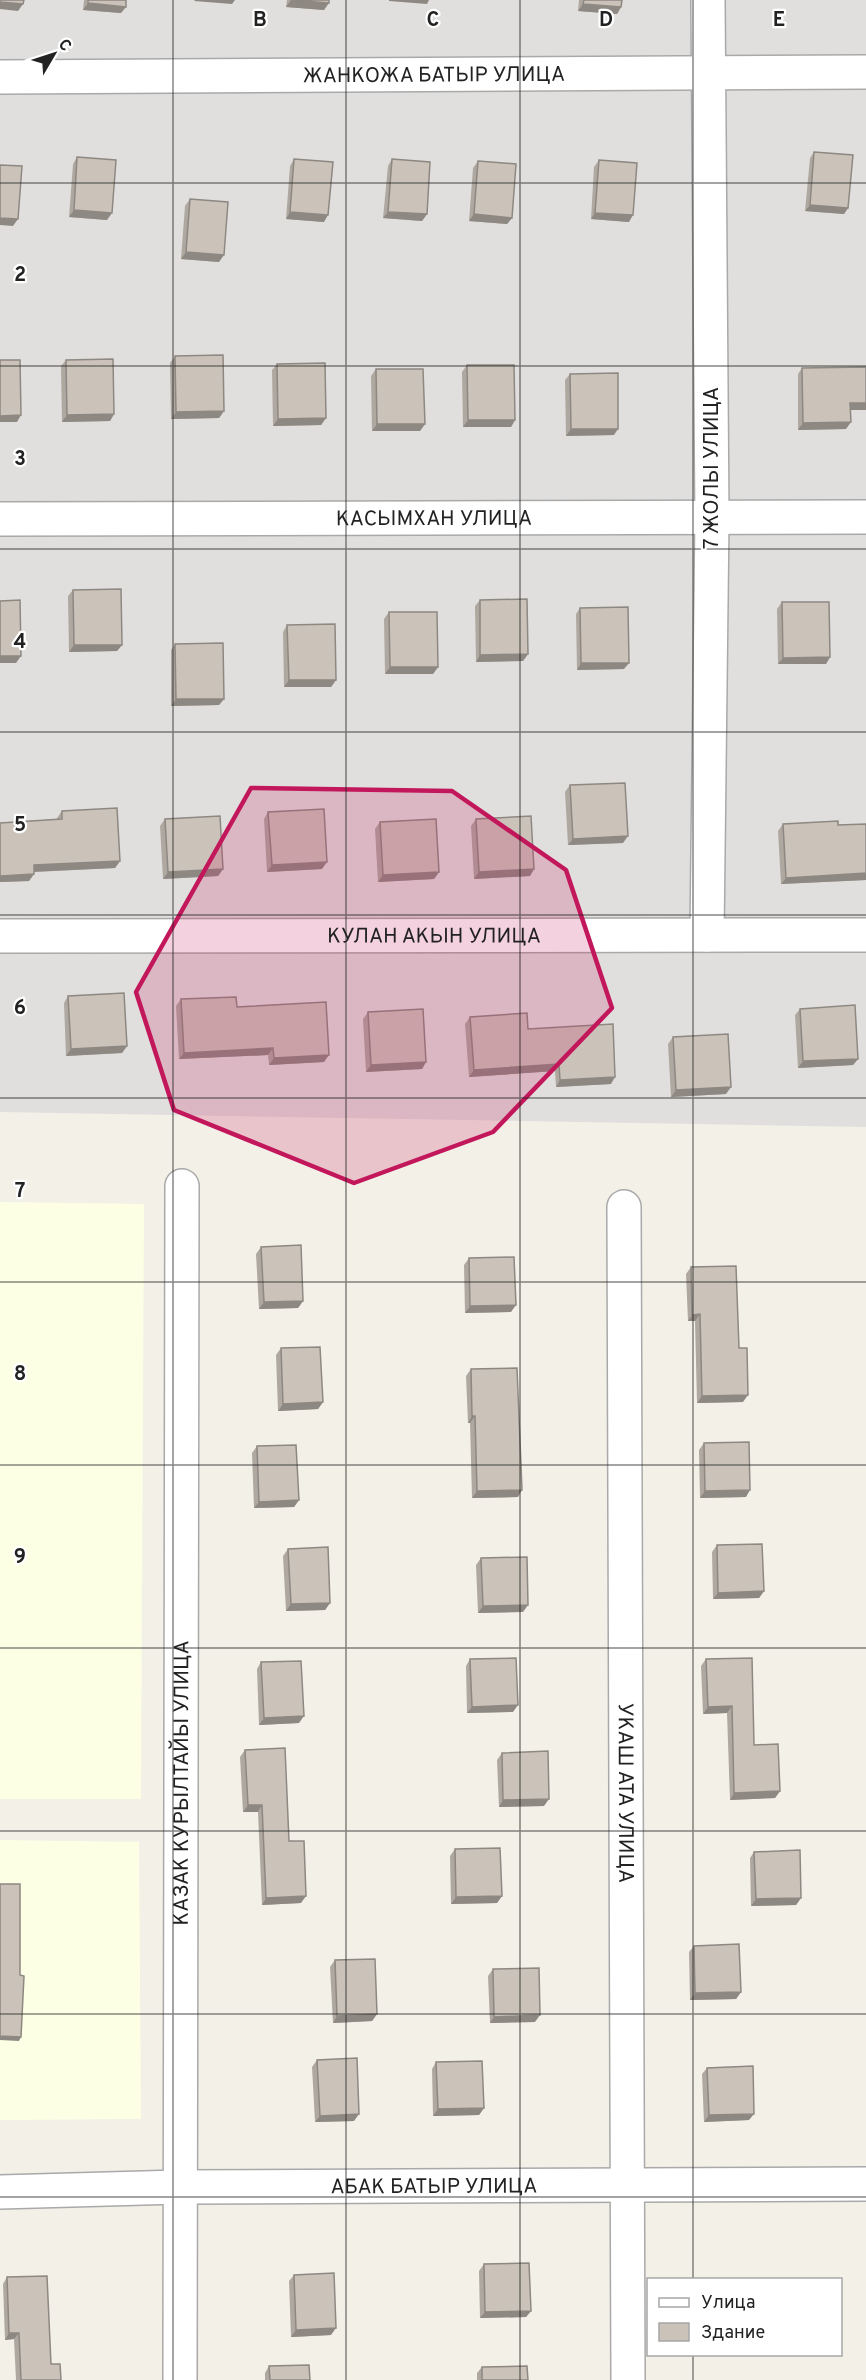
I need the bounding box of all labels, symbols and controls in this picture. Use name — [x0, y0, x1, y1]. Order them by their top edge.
text: B — [253, 8, 267, 34]
text: C — [427, 8, 439, 34]
text: D — [599, 8, 613, 34]
text: E — [773, 8, 785, 34]
north arrow — [24, 24, 84, 84]
text: С — [53, 36, 75, 56]
street label: ЖАНКОЖА БАТЫР УЛИЦА — [303, 62, 565, 90]
text: 2 — [14, 263, 26, 289]
street label: 7 ЖОЛЫ УЛИЦА — [699, 387, 726, 549]
text: 3 — [14, 447, 26, 473]
street label: КАСЫМХАН УЛИЦА — [336, 506, 532, 533]
text: 4 — [14, 630, 26, 656]
text: 5 — [14, 813, 26, 839]
street label: КУЛАН АКЫН УЛИЦА — [327, 923, 541, 951]
text: 6 — [14, 996, 26, 1022]
text: 7 — [15, 1179, 25, 1205]
text: 8 — [14, 1362, 26, 1388]
text: 9 — [14, 1545, 26, 1571]
street label: КАЗАК КУРЫЛТАЙЫ УЛИЦА — [168, 1640, 196, 1926]
street label: УКАШ АТА УЛИЦА — [611, 1703, 638, 1883]
street label: АБАК БАТЫР УЛИЦА — [330, 2173, 537, 2201]
legend — [647, 2278, 842, 2356]
text: Улица — [701, 2292, 755, 2315]
text: Здание — [701, 2322, 765, 2345]

